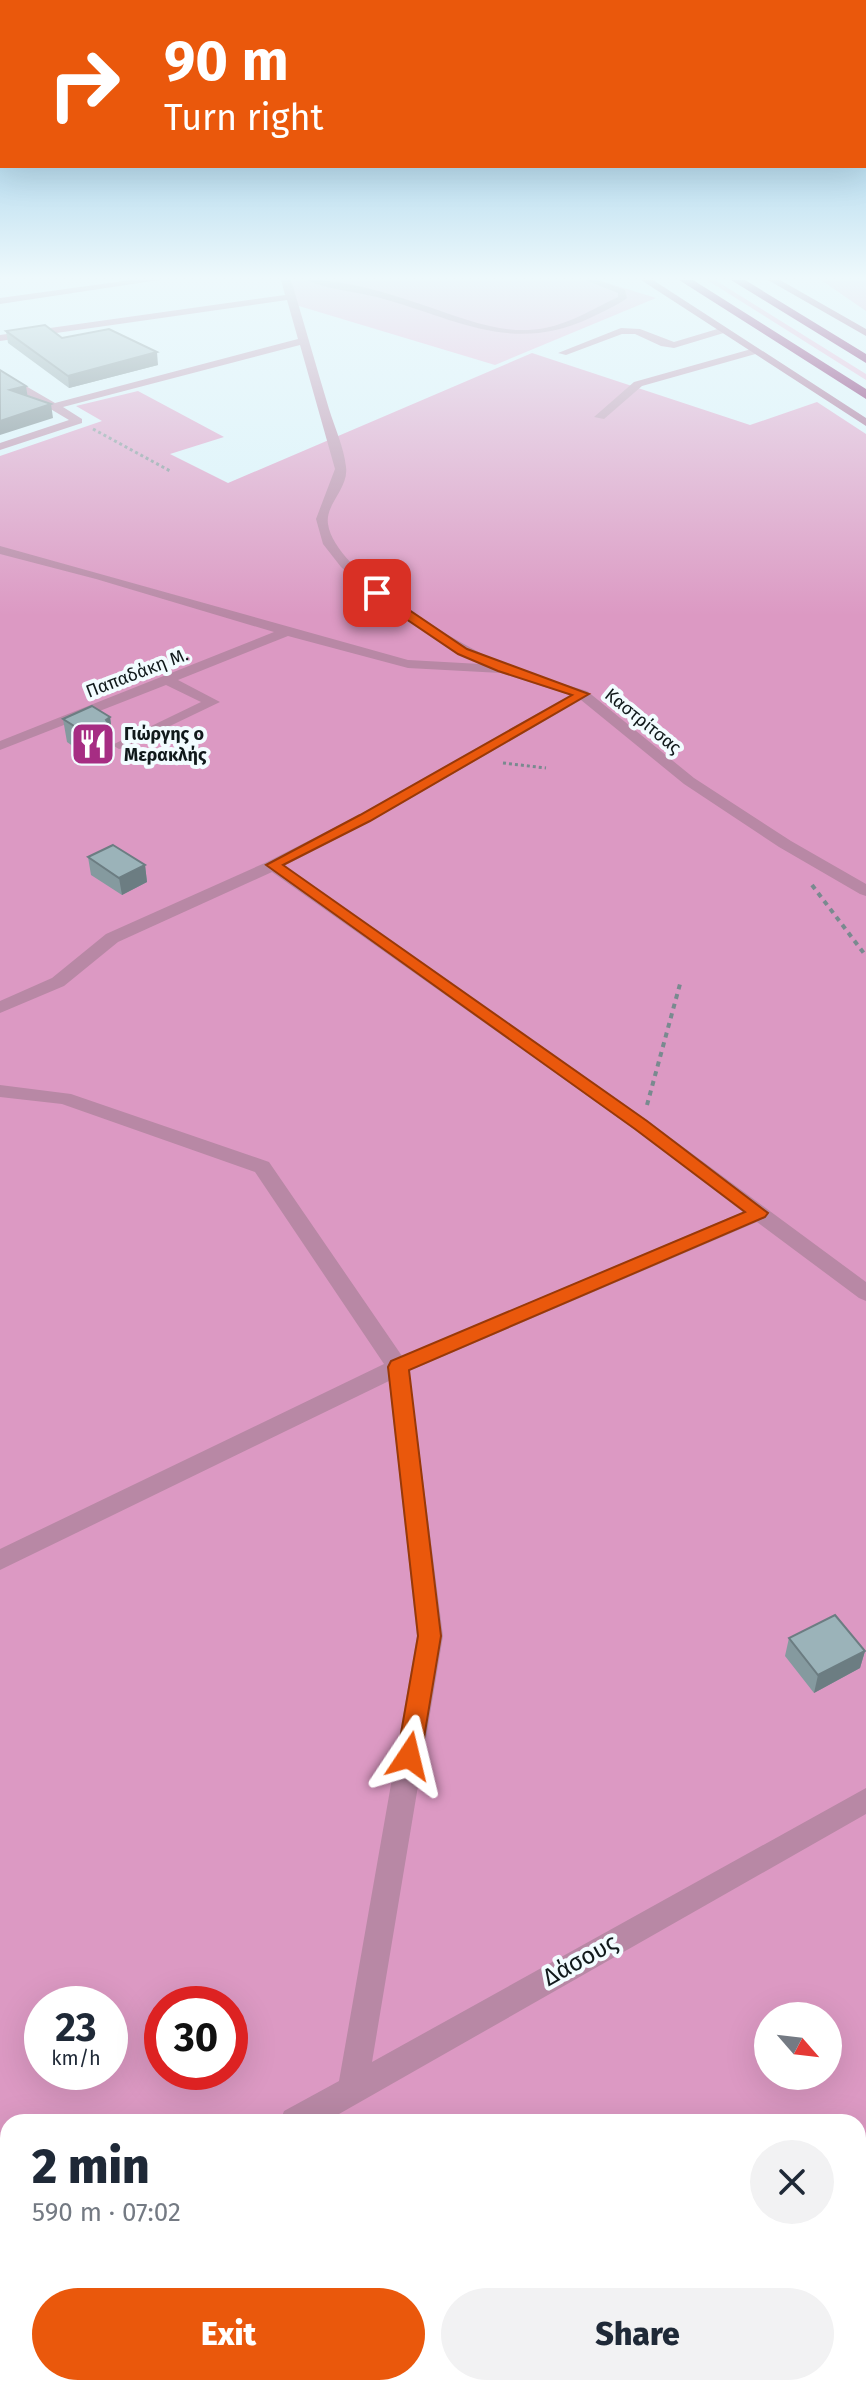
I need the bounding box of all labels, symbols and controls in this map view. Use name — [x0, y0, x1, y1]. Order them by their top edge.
text: 90 m — [164, 28, 289, 95]
icon: right — [32, 32, 136, 136]
text: Turn right — [164, 96, 324, 140]
pin — [343, 559, 411, 627]
icon: arrive — [355, 571, 399, 615]
street label: Παπαδάκη Μ. — [83, 643, 191, 703]
street label: Καστρίτσας — [600, 684, 686, 759]
restaurant icon: Γιώργης ο Μερακλής — [69, 720, 117, 768]
place label: Γιώργης ο Μερακλής — [124, 723, 207, 766]
position arrow — [367, 1714, 451, 1798]
street label: Δάσους — [538, 1928, 622, 1992]
speed limit sign: 30 — [144, 1986, 248, 2090]
north arrow — [754, 2002, 842, 2090]
map controls — [754, 2002, 842, 2090]
text: 23 — [55, 2004, 97, 2052]
text: km/h — [51, 2046, 101, 2070]
text: 2 min — [32, 2138, 150, 2196]
button: close — [750, 2140, 834, 2224]
text: 590 m · 07:02 — [32, 2197, 181, 2228]
button: Exit — [32, 2288, 425, 2380]
button: Share — [441, 2288, 834, 2380]

